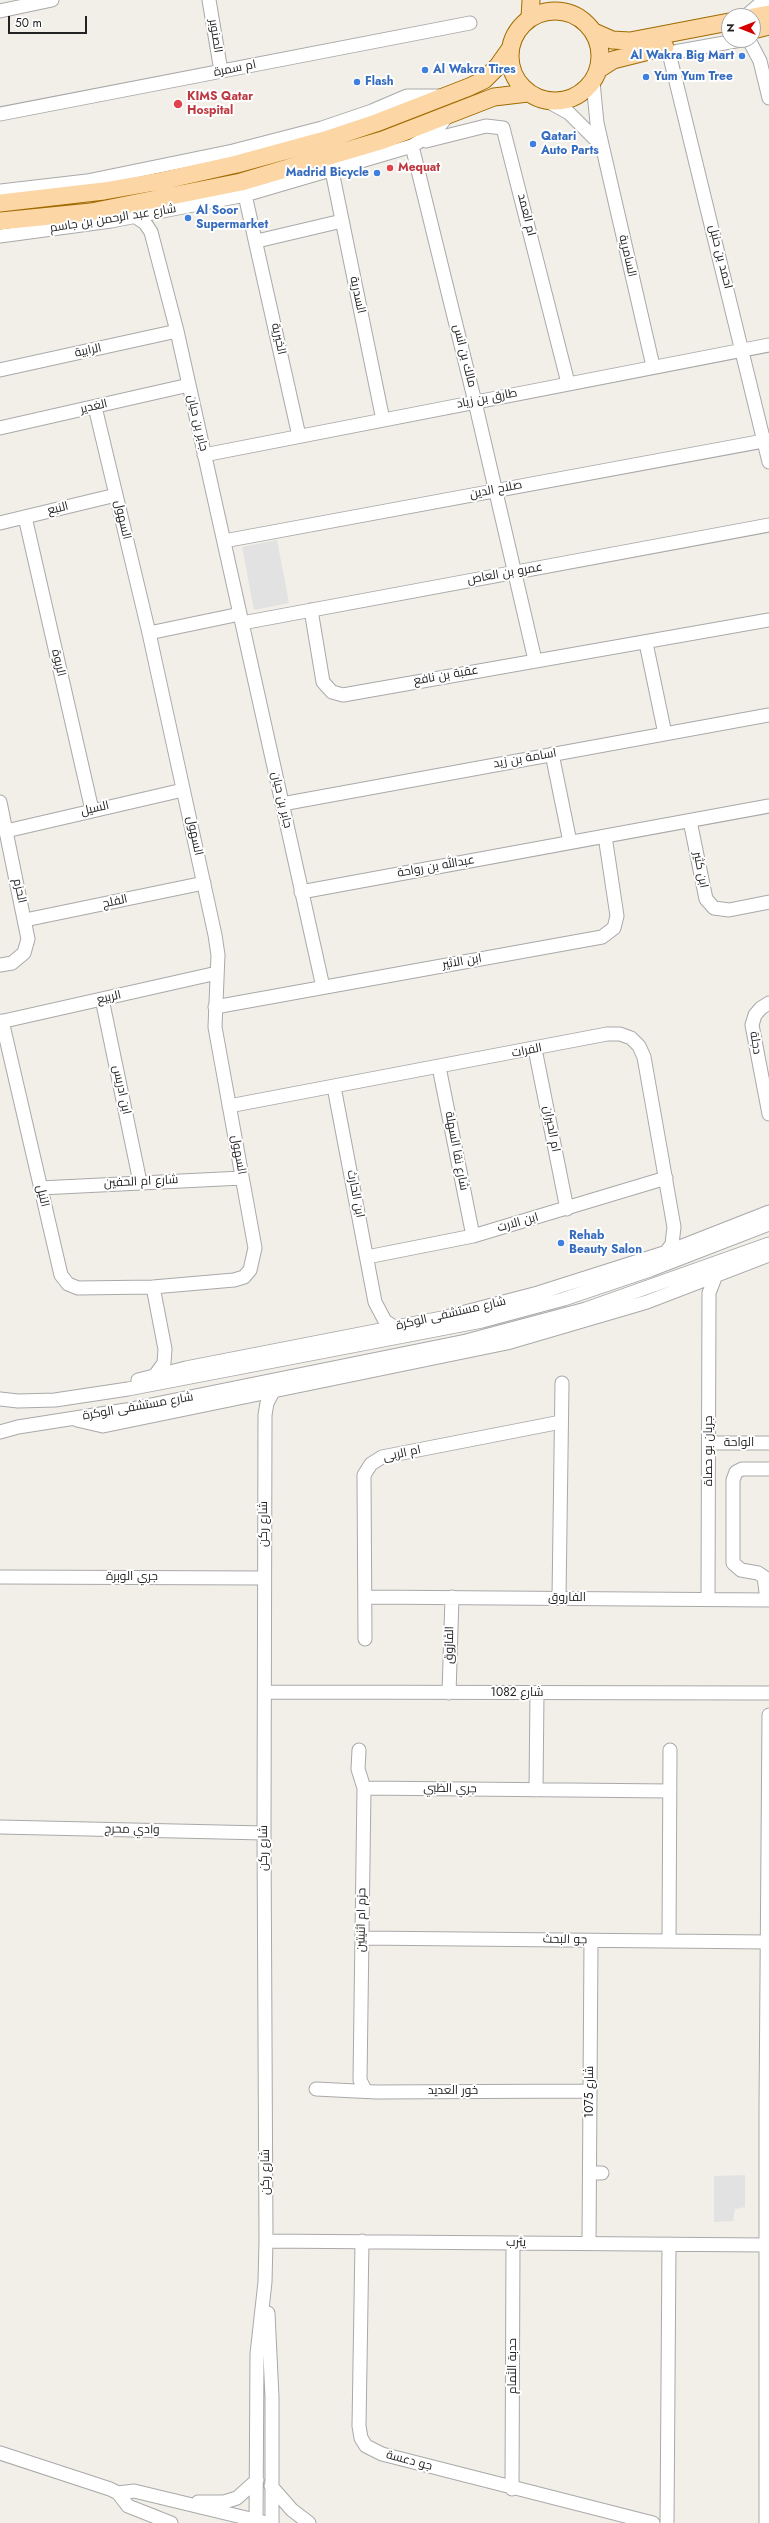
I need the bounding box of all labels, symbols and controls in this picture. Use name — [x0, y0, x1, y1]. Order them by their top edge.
scale bar — [10, 8, 89, 34]
north arrow — [721, 8, 761, 48]
text: 50 m — [15, 14, 42, 32]
street label: الصنوبر — [205, 18, 225, 54]
text: N — [722, 24, 738, 32]
place label: Al Wakra Big Mart — [630, 49, 734, 63]
marker: Al Wakra Big Mart — [737, 51, 747, 61]
street label: ام سمرة — [213, 58, 257, 80]
place label: Al Wakra Tires — [433, 63, 516, 77]
marker: Al Wakra Tires — [420, 65, 430, 75]
place label: Yum Yum Tree — [654, 70, 733, 84]
marker: Yum Yum Tree — [641, 72, 651, 82]
place label: Flash — [365, 75, 394, 89]
marker: Flash — [352, 77, 362, 87]
place label: KIMS Qatar Hospital — [187, 90, 253, 118]
marker: KIMS Qatar Hospital — [172, 98, 184, 110]
place label: Qatari Auto Parts — [541, 130, 599, 158]
marker: Qatari Auto Parts — [528, 139, 538, 149]
place label: Mequat — [398, 161, 440, 175]
marker: Mequat — [385, 163, 395, 173]
place label: Madrid Bicycle — [286, 166, 369, 180]
marker: Madrid Bicycle — [372, 168, 382, 178]
street label: ام العمد — [514, 192, 538, 238]
street label: شارع عبد الرحمن بن جاسم — [49, 202, 177, 236]
place label: Al Soor Supermarket — [196, 204, 268, 232]
marker: Al Soor Supermarket — [183, 213, 193, 223]
street label: احمد بن حنبل — [705, 224, 735, 290]
street label: السامرية — [615, 234, 639, 278]
street label: السدرية — [346, 275, 368, 315]
street label: الخيرية — [268, 322, 288, 356]
street label: مالك بن انس — [449, 323, 479, 389]
street label: الرابية — [73, 341, 103, 361]
street label: طارق بن زياد — [455, 386, 519, 412]
street label: جابر بن حيان — [184, 393, 210, 453]
street label: الغدير — [79, 397, 109, 417]
street label: صلاح الدين — [469, 478, 523, 502]
street label: النبع — [46, 499, 70, 519]
street label: السهول — [111, 499, 133, 541]
street label: عمرو بن العاص — [466, 560, 544, 588]
street label: الربوة — [48, 648, 68, 678]
street label: عقبة بن نافع — [412, 663, 480, 689]
street label: اسامة بن زيد — [492, 746, 558, 772]
street label: جابر بن حيان — [268, 770, 294, 830]
street label: السيل — [79, 799, 111, 819]
street label: السهول — [183, 815, 205, 857]
street label: ابن كثير — [689, 851, 711, 889]
street label: عبدالله بن رواحة — [396, 853, 476, 881]
street label: الحزم — [9, 877, 29, 905]
street label: الفلج — [101, 892, 129, 912]
street label: ابن الاثير — [441, 951, 483, 973]
street label: الربيع — [95, 988, 123, 1008]
street label: دجلة — [746, 1030, 764, 1056]
street label: الفرات — [511, 1041, 543, 1061]
street label: ابن ادريس — [109, 1064, 133, 1116]
street label: ام الحيران — [540, 1105, 562, 1153]
street label: شارع نقا السهلة — [441, 1110, 471, 1192]
street label: السهول — [227, 1134, 249, 1176]
street label: ابن الحارث — [343, 1169, 367, 1219]
street label: شارع ام الحفين — [103, 1173, 179, 1191]
street label: النيل — [33, 1184, 51, 1208]
street label: ابن الارت — [496, 1210, 540, 1236]
place label: Rehab Beauty Salon — [569, 1229, 642, 1257]
marker: Rehab Beauty Salon — [556, 1238, 566, 1248]
street label: شارع مستشفى الوكرة — [395, 1294, 507, 1334]
street label: شارع مستشفى الوكرة — [82, 1390, 194, 1424]
street label: جريان بو حصاة — [702, 1416, 716, 1486]
street label: الواحة — [724, 1436, 754, 1450]
street label: ام الربى — [382, 1443, 422, 1465]
street label: شارع ركن — [257, 1501, 271, 1547]
street label: جري الوبرة — [106, 1570, 158, 1584]
street label: الفاروق — [548, 1591, 586, 1605]
street label: الفَارُوق — [442, 1626, 458, 1664]
street label: شارع 1082 — [491, 1686, 543, 1700]
street label: جري الظبي — [423, 1781, 477, 1797]
street label: وادي محرج — [104, 1822, 160, 1838]
street label: شارع ركن — [257, 1825, 271, 1871]
street label: حزم ام اثنيتين — [354, 1888, 370, 1952]
street label: جو البحث — [543, 1932, 587, 1948]
street label: شارع 1075 — [583, 2066, 597, 2118]
street label: خور العديد — [428, 2084, 478, 2098]
street label: شارع ركن — [259, 2149, 273, 2195]
street label: يثرب — [506, 2236, 526, 2250]
street label: حدبة الثمام — [506, 2338, 520, 2394]
street label: جو دعسة — [384, 2448, 434, 2474]

